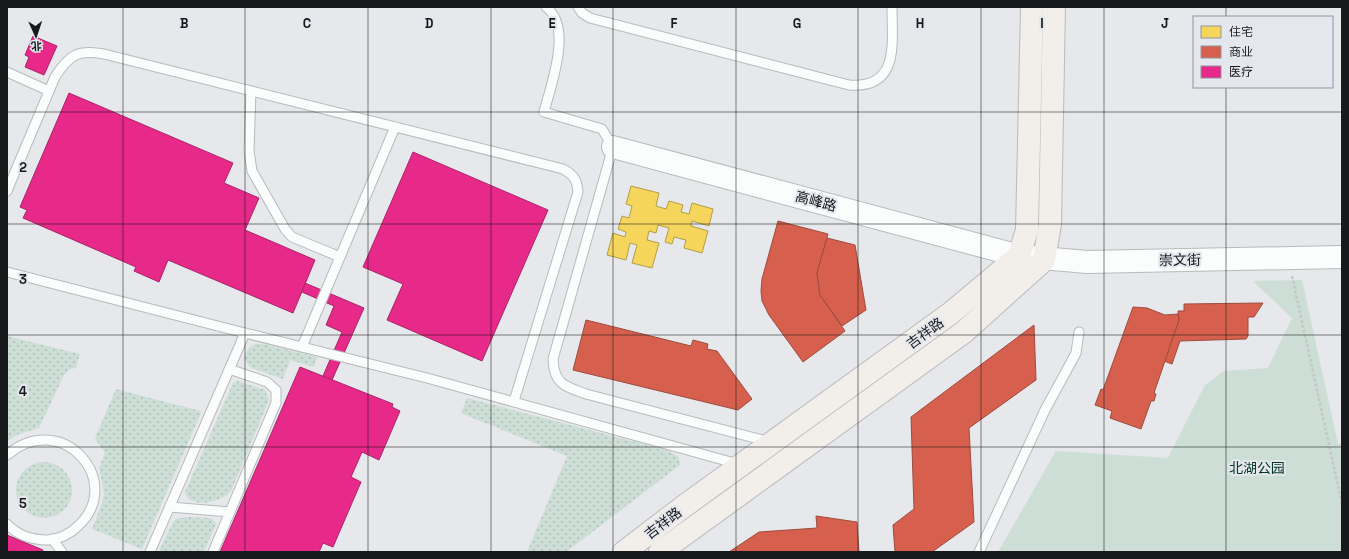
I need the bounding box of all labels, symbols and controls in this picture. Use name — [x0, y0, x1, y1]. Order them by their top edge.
text: B — [180, 15, 189, 32]
text: C — [303, 15, 311, 32]
text: D — [425, 15, 434, 32]
text: E — [548, 15, 556, 32]
text: F — [671, 15, 678, 32]
text: G — [793, 15, 801, 32]
text: H — [916, 15, 924, 32]
text: I — [1040, 15, 1044, 32]
text: J — [1161, 15, 1169, 32]
north arrow — [16, 16, 56, 56]
legend — [1193, 16, 1333, 88]
text: 住宅 — [1229, 24, 1253, 40]
text: 北 — [31, 39, 42, 53]
text: 商业 — [1229, 44, 1253, 60]
text: 医疗 — [1229, 64, 1253, 80]
text: 2 — [19, 159, 27, 176]
street label: 高峰路 — [793, 187, 839, 215]
street label: 崇文街 — [1159, 251, 1201, 269]
text: 3 — [19, 271, 27, 288]
street label: 吉祥路 — [903, 313, 947, 353]
text: 4 — [19, 383, 27, 400]
park label: 北湖公园 — [1229, 459, 1285, 477]
text: 5 — [19, 495, 27, 512]
street label: 吉祥路 — [641, 503, 685, 543]

